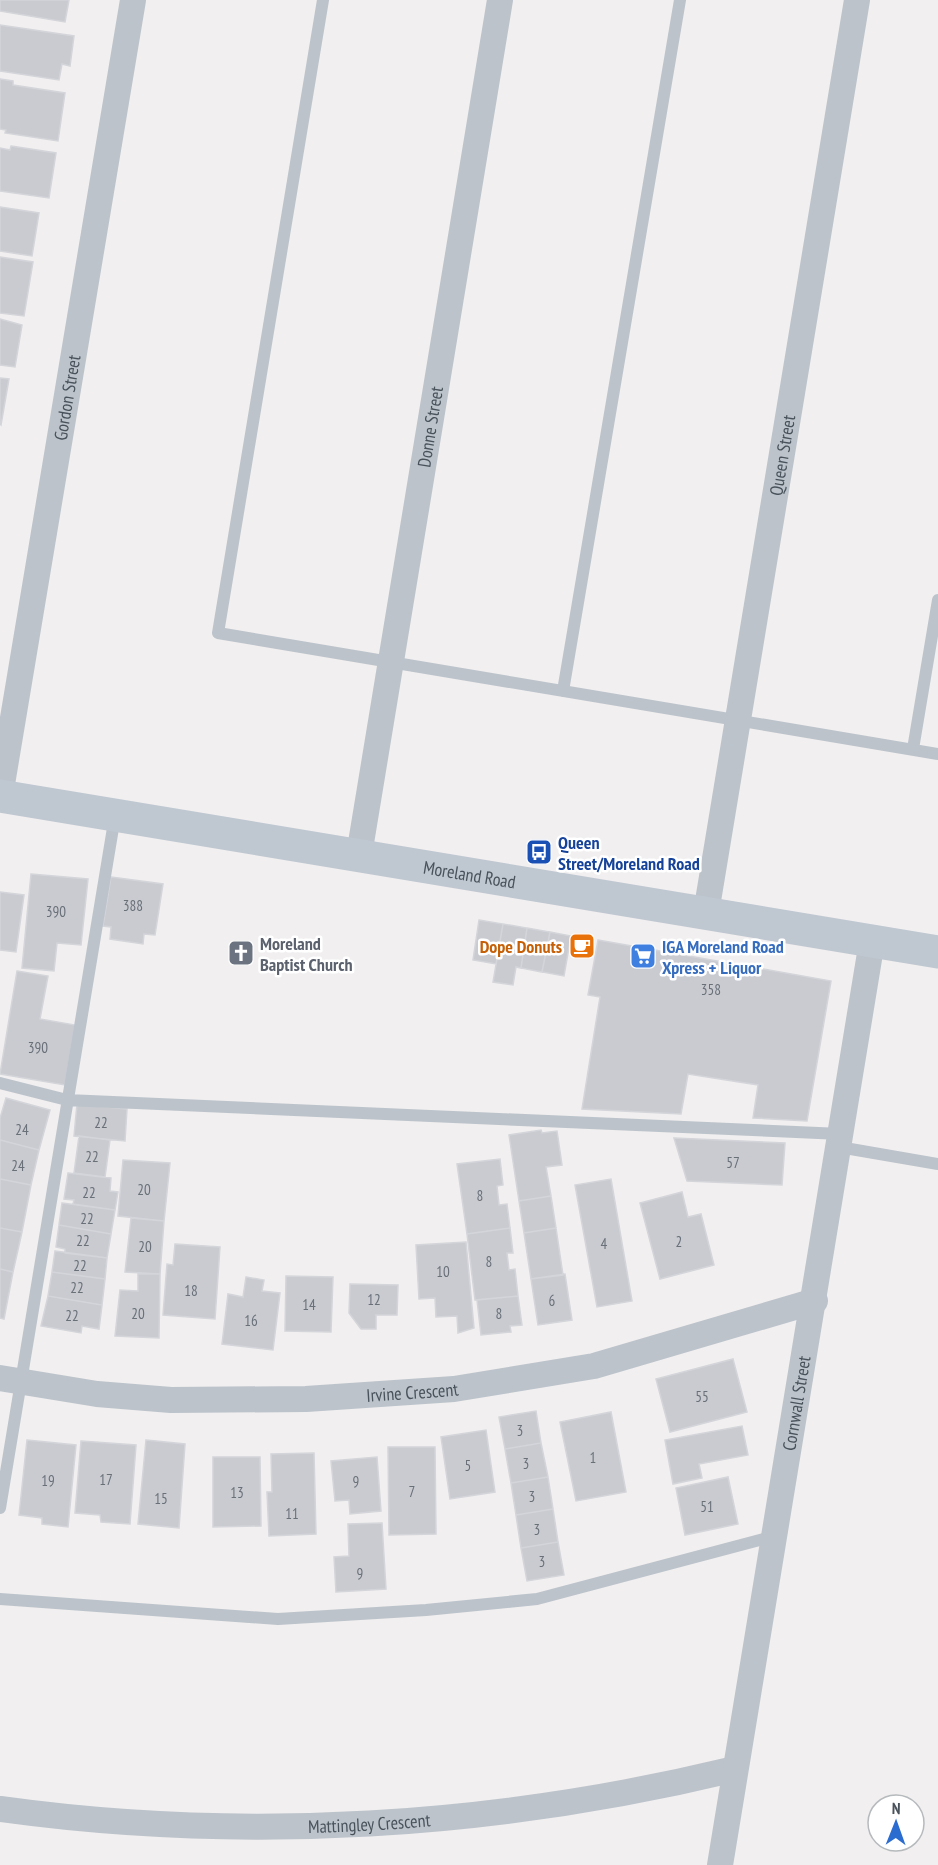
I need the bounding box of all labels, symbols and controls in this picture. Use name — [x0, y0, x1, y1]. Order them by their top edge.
street label: Gordon Street — [48, 353, 85, 442]
street label: Donne Street — [412, 385, 448, 469]
street label: Queen Street — [764, 413, 800, 497]
place label: Queen Street/Moreland Road — [558, 831, 700, 875]
bus stop icon: Queen Street/Moreland Road — [524, 837, 554, 867]
street label: Moreland Road — [422, 855, 517, 893]
house number: 388 — [123, 896, 143, 915]
house number: 390 — [46, 902, 66, 921]
cafe icon: Dope Donuts — [567, 931, 597, 961]
place label: Moreland Baptist Church — [260, 932, 353, 976]
place label: Dope Donuts — [480, 935, 562, 958]
place label: IGA Moreland Road Xpress + Liquor — [662, 935, 784, 979]
church icon: Moreland Baptist Church — [226, 938, 256, 968]
supermarket icon: IGA Moreland Road Xpress + Liquor — [628, 941, 658, 971]
house number: 358 — [701, 980, 721, 999]
house number: 390 — [28, 1038, 48, 1057]
house number: 22 — [94, 1113, 108, 1132]
house number: 24 — [15, 1120, 29, 1139]
house number: 22 — [85, 1147, 99, 1166]
house number: 57 — [726, 1153, 740, 1172]
house number: 24 — [11, 1156, 25, 1175]
house number: 20 — [137, 1180, 151, 1199]
house number: 22 — [82, 1183, 96, 1202]
house number: 8 — [477, 1186, 483, 1205]
house number: 22 — [80, 1209, 94, 1228]
house number: 22 — [76, 1231, 90, 1250]
house number: 2 — [676, 1232, 682, 1251]
house number: 4 — [601, 1234, 608, 1253]
house number: 20 — [138, 1237, 152, 1256]
house number: 8 — [486, 1252, 492, 1271]
house number: 22 — [73, 1256, 87, 1275]
house number: 10 — [436, 1262, 450, 1281]
house number: 22 — [70, 1278, 84, 1297]
house number: 18 — [184, 1281, 198, 1300]
house number: 12 — [367, 1290, 381, 1309]
house number: 6 — [549, 1291, 556, 1310]
house number: 14 — [302, 1295, 316, 1314]
house number: 20 — [131, 1304, 145, 1323]
house number: 8 — [496, 1304, 502, 1323]
house number: 22 — [65, 1306, 79, 1325]
house number: 16 — [244, 1311, 258, 1330]
street label: Cornwall Street — [777, 1354, 815, 1452]
street label: Irvine Crescent — [365, 1377, 460, 1406]
house number: 55 — [695, 1387, 709, 1406]
house number: 3 — [517, 1421, 523, 1440]
house number: 1 — [590, 1448, 596, 1467]
house number: 3 — [523, 1454, 529, 1473]
house number: 5 — [465, 1456, 471, 1475]
house number: 17 — [99, 1470, 113, 1489]
house number: 19 — [41, 1471, 55, 1490]
house number: 9 — [353, 1472, 359, 1491]
house number: 7 — [409, 1482, 415, 1501]
house number: 13 — [230, 1483, 244, 1502]
house number: 3 — [529, 1487, 535, 1506]
house number: 15 — [154, 1489, 168, 1508]
house number: 51 — [700, 1497, 714, 1516]
house number: 11 — [285, 1504, 299, 1523]
house number: 3 — [534, 1520, 540, 1539]
house number: 3 — [539, 1552, 545, 1571]
house number: 9 — [357, 1564, 363, 1583]
north arrow — [866, 1793, 926, 1853]
text: N — [892, 1798, 901, 1818]
street label: Mattingley Crescent — [308, 1808, 431, 1838]

